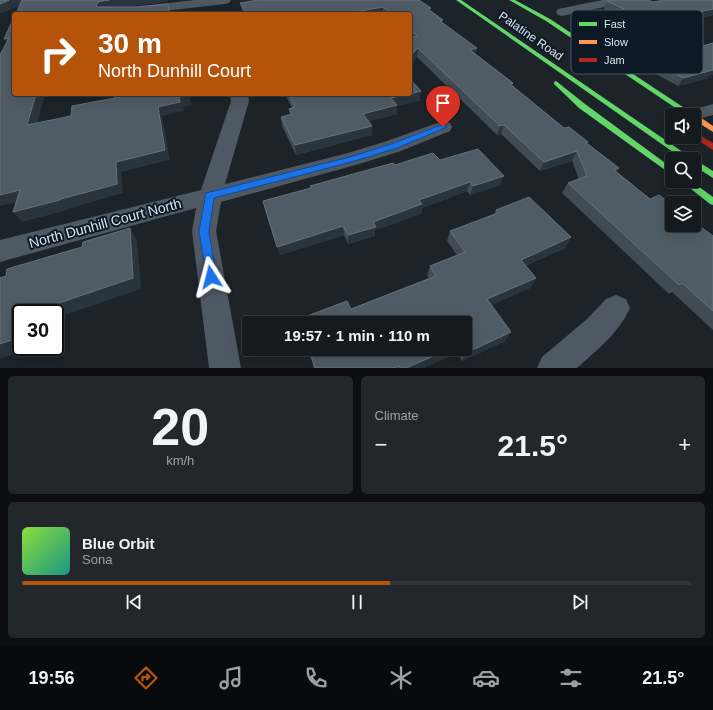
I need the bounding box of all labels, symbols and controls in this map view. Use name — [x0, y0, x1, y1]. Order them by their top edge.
street label: Palatine Road — [496, 9, 566, 63]
legend — [571, 10, 703, 74]
text: Fast — [604, 18, 625, 30]
icon: right — [32, 28, 84, 80]
text: 30 m — [98, 28, 162, 59]
text: Slow — [604, 36, 628, 48]
text: Jam — [604, 54, 625, 66]
text: North Dunhill Court — [98, 61, 251, 81]
pin — [426, 86, 460, 127]
icon: arrive — [432, 92, 454, 114]
map controls — [665, 108, 701, 232]
button: sound — [665, 108, 701, 144]
button: search — [665, 152, 701, 188]
street label: North Dunhill Court North — [27, 195, 183, 251]
button: layers — [665, 196, 701, 232]
position arrow — [190, 256, 232, 298]
speed limit sign: 30 — [12, 304, 64, 356]
text: 19:57 · 1 min · 110 m — [284, 327, 430, 344]
text: 20 — [151, 398, 209, 456]
text: Climate — [375, 408, 419, 423]
text: 21.5° — [498, 429, 568, 462]
text: − — [375, 432, 387, 457]
text: + — [678, 432, 691, 457]
text: km/h — [166, 453, 194, 468]
text: Blue Orbit — [82, 535, 155, 552]
text: Sona — [82, 552, 112, 567]
icon: previous — [123, 591, 145, 613]
icon: pause — [346, 591, 368, 613]
icon: next — [569, 591, 591, 613]
icon: directions — [132, 664, 160, 692]
icon: music — [217, 664, 245, 692]
icon: phone — [302, 664, 330, 692]
icon: climate — [387, 664, 415, 692]
icon: car — [472, 664, 500, 692]
icon: filters — [557, 664, 585, 692]
text: 19:56 — [29, 668, 75, 688]
text: 21.5° — [642, 668, 684, 688]

